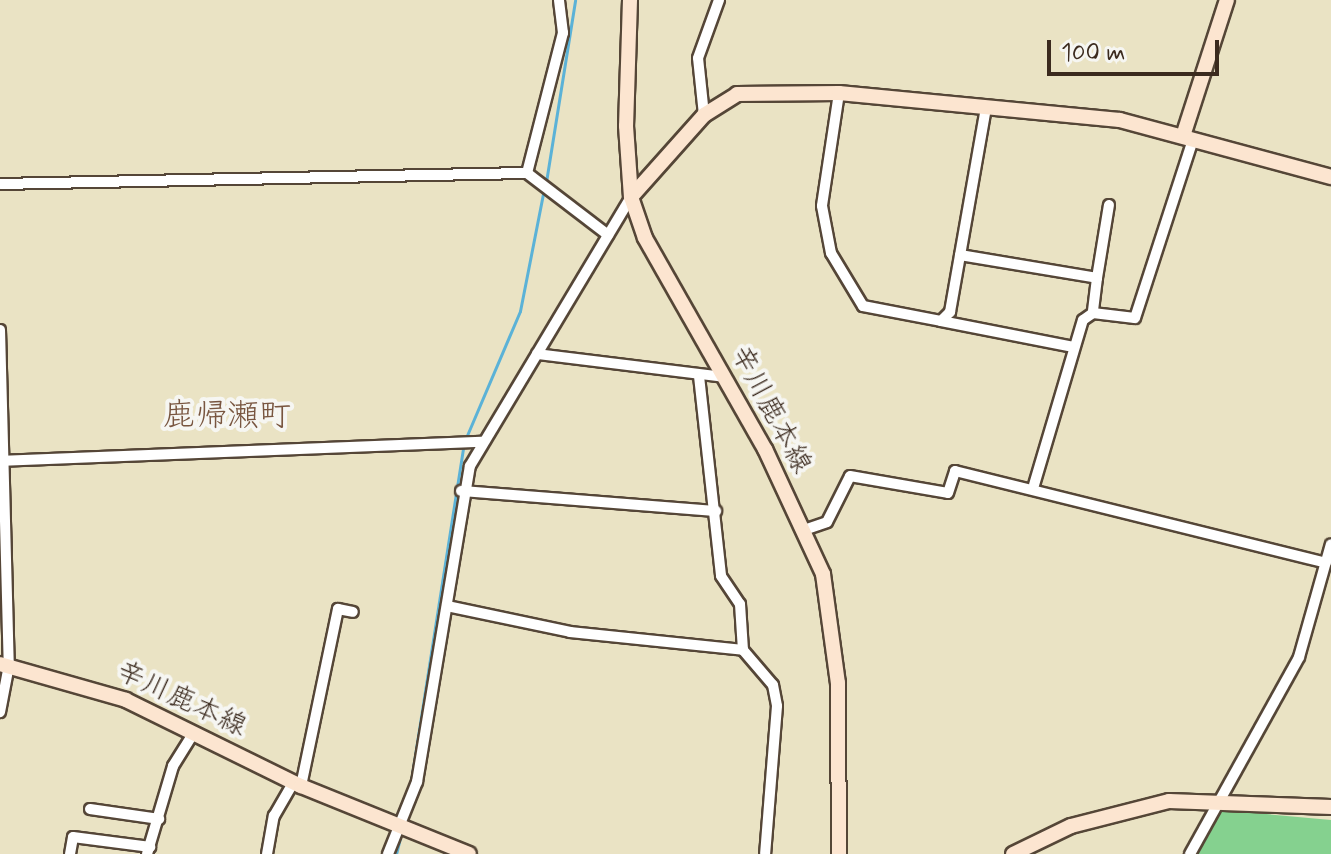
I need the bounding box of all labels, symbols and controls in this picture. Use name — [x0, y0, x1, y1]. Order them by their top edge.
scale bar — [1051, 24, 1223, 74]
text: 100 m — [1061, 38, 1125, 69]
street label: 辛川鹿本線 — [722, 340, 818, 480]
district label: 鹿帰瀬町 — [163, 397, 291, 435]
street label: 辛川鹿本線 — [110, 655, 252, 745]

